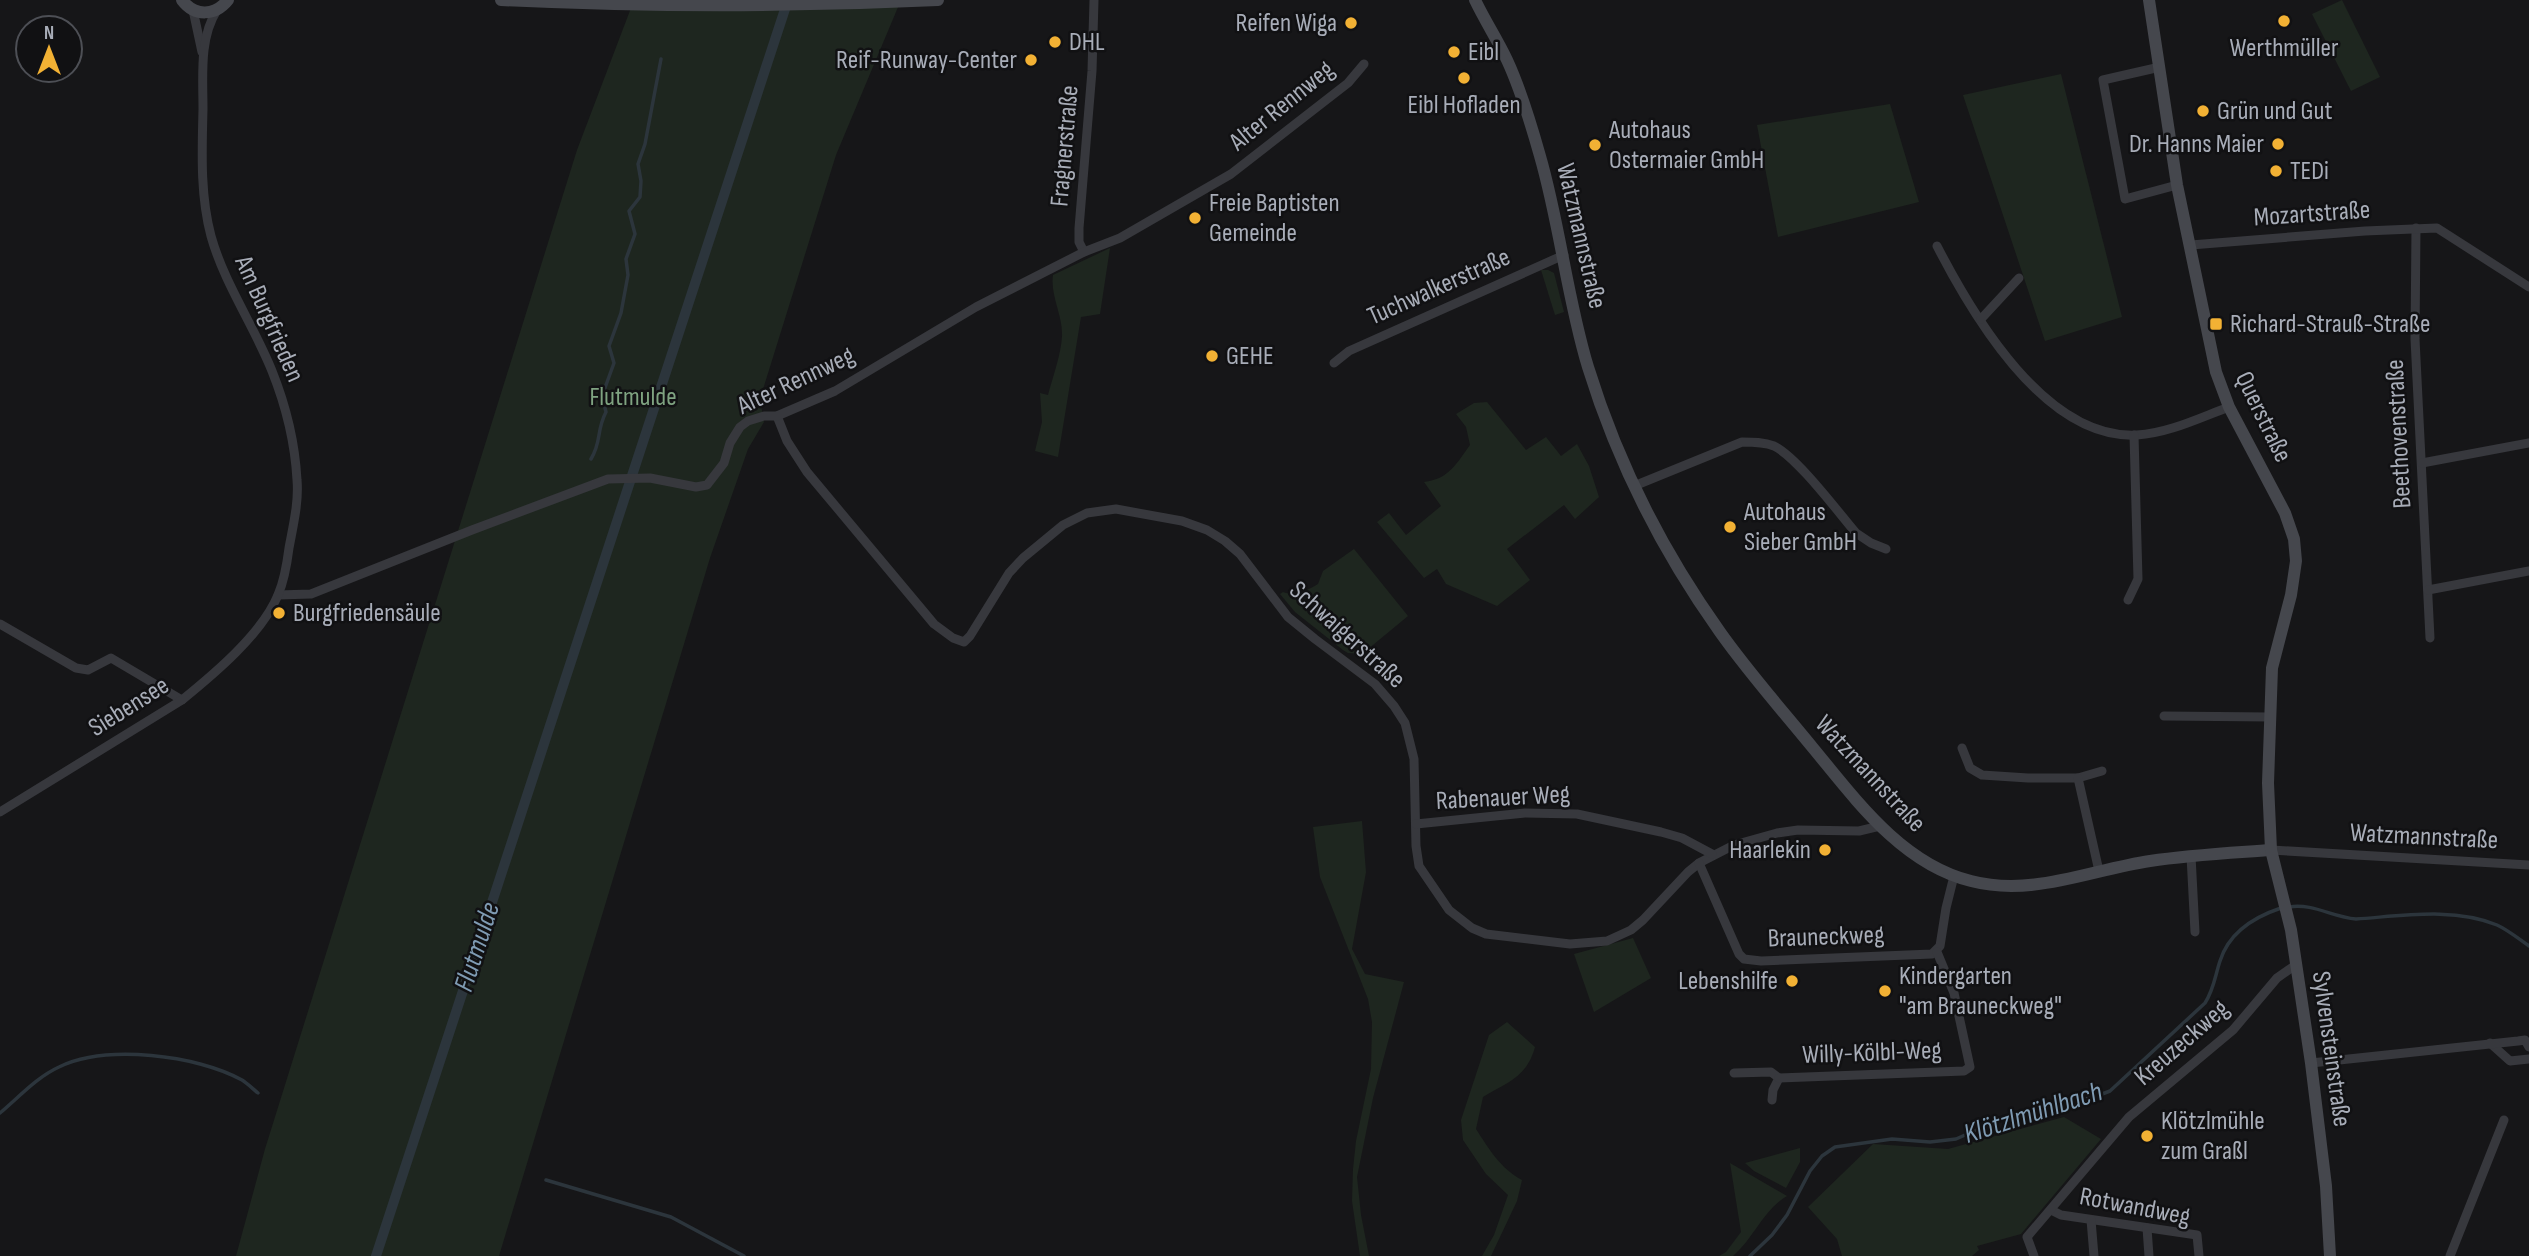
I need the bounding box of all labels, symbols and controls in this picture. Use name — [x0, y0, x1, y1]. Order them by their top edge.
place label: Reifen Wiga — [1236, 8, 1337, 39]
marker: Werthmüller — [2276, 13, 2292, 29]
north arrow — [14, 14, 84, 84]
marker: Reifen Wiga — [1343, 15, 1359, 31]
text: N — [44, 22, 54, 45]
place label: DHL — [1069, 27, 1105, 58]
place label: Werthmüller — [2230, 33, 2339, 64]
marker: DHL — [1047, 34, 1063, 50]
place label: Eibl — [1468, 37, 1499, 68]
marker: Eibl — [1446, 44, 1462, 60]
place label: Reif-Runway-Center — [836, 45, 1018, 76]
marker: Reif-Runway-Center — [1023, 52, 1039, 68]
street label: Alter Rennweg — [1223, 54, 1341, 158]
marker: Eibl Hofladen — [1456, 70, 1472, 86]
street label: Fragnerstraße — [1044, 84, 1086, 208]
place label: Eibl Hofladen — [1407, 90, 1521, 121]
place label: Grün und Gut — [2217, 96, 2332, 127]
marker: Grün und Gut — [2195, 103, 2211, 119]
place label: Autohaus Ostermaier GmbH — [1608, 115, 1764, 176]
place label: Dr. Hanns Maier — [2129, 129, 2265, 160]
marker: Dr. Hanns Maier — [2270, 136, 2286, 152]
marker: Autohaus Ostermaier GmbH — [1587, 137, 1603, 153]
place label: TEDi — [2290, 156, 2329, 187]
street label: Watzmannstraße — [1549, 160, 1613, 312]
marker: TEDi — [2268, 163, 2284, 179]
place label: Freie Baptisten Gemeinde — [1209, 188, 1340, 249]
street label: Mozartstraße — [2253, 194, 2371, 234]
marker: Freie Baptisten Gemeinde — [1187, 210, 1203, 226]
street label: Tuchwalkerstraße — [1363, 242, 1515, 332]
street label: Am Burgfrieden — [227, 250, 311, 387]
place label: Richard-Strauß-Straße — [2230, 309, 2430, 340]
marker: Richard-Strauß-Straße — [2208, 316, 2224, 332]
street label: Alter Rennweg — [732, 340, 860, 422]
place label: GEHE — [1226, 341, 1274, 372]
marker: GEHE — [1204, 348, 1220, 364]
street label: Beethovenstraße — [2380, 359, 2418, 509]
street label: Querstraße — [2228, 367, 2298, 467]
park label: Flutmulde — [589, 382, 677, 413]
place label: Autohaus Sieber GmbH — [1743, 497, 1857, 558]
marker: Autohaus Sieber GmbH — [1722, 519, 1738, 535]
street label: Schwaigerstraße — [1283, 575, 1411, 695]
place label: Burgfriedensäule — [293, 598, 441, 629]
marker: Burgfriedensäule — [271, 605, 287, 621]
street label: Siebensee — [83, 670, 175, 744]
street label: Watzmannstraße — [1808, 709, 1932, 839]
street label: Rabenauer Weg — [1435, 779, 1571, 817]
street label: Watzmannstraße — [2349, 818, 2499, 856]
place label: Haarlekin — [1729, 835, 1811, 866]
marker: Haarlekin — [1817, 842, 1833, 858]
water label: Flutmulde — [447, 898, 507, 996]
street label: Brauneckweg — [1767, 919, 1885, 955]
place label: Kindergarten "am Brauneckweg" — [1899, 961, 2062, 1022]
place label: Lebenshilfe — [1678, 966, 1778, 997]
street label: Sylvensteinstraße — [2305, 969, 2357, 1129]
marker: Lebenshilfe — [1784, 973, 1800, 989]
marker: Kindergarten "am Brauneckweg" — [1877, 983, 1893, 999]
street label: Kreuzeckweg — [2128, 994, 2236, 1092]
street label: Willy-Kölbl-Weg — [1802, 1035, 1942, 1071]
water label: Klötzlmühlbach — [1960, 1075, 2107, 1151]
place label: Klötzlmühle zum Graßl — [2161, 1106, 2265, 1167]
marker: Klötzlmühle zum Graßl — [2139, 1128, 2155, 1144]
street label: Rotwandweg — [2077, 1181, 2193, 1233]

